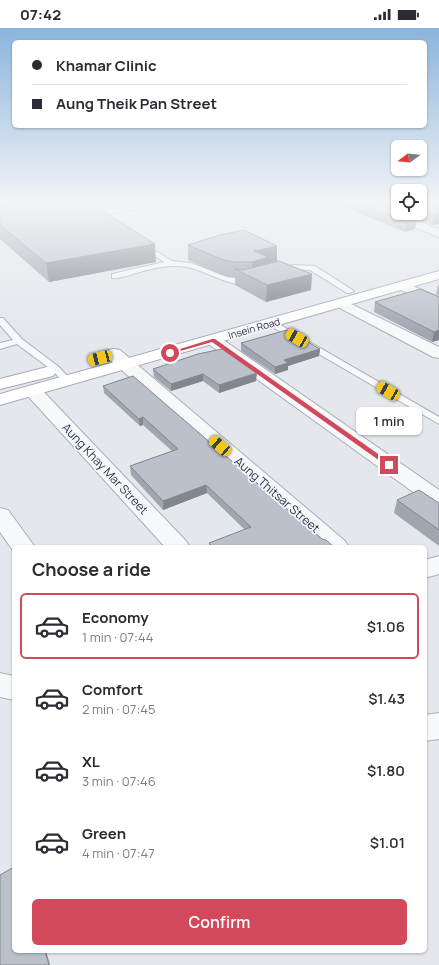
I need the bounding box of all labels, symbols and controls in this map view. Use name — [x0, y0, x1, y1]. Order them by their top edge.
text: 07:42 — [20, 4, 61, 25]
text: Khamar Clinic — [56, 55, 157, 76]
text: Aung Theik Pan Street — [56, 93, 217, 114]
north arrow — [391, 140, 427, 176]
map controls — [391, 140, 427, 220]
button: locate — [391, 184, 427, 220]
street label: Insein Road — [226, 314, 282, 342]
car — [284, 327, 310, 349]
route start — [161, 344, 179, 362]
car — [87, 349, 113, 367]
car — [375, 380, 401, 402]
callout: 1 min — [356, 407, 422, 435]
text: 1 min — [374, 412, 405, 430]
street label: Aung Khay Mar Street — [58, 419, 152, 518]
car — [207, 434, 233, 458]
street label: Aung Thitsar Street — [231, 453, 324, 537]
route end — [380, 456, 398, 474]
text: Choose a ride — [32, 557, 151, 581]
text: Economy — [82, 607, 149, 628]
icon: car — [34, 608, 70, 644]
text: $1.06 — [367, 616, 405, 637]
text: 1 min · 07:44 — [82, 628, 153, 646]
text: Comfort — [82, 679, 143, 700]
icon: car — [34, 680, 70, 716]
text: $1.43 — [368, 688, 405, 709]
text: 2 min · 07:45 — [82, 700, 155, 718]
text: XL — [82, 751, 100, 772]
icon: car — [34, 752, 70, 788]
text: $1.80 — [367, 760, 405, 781]
text: 3 min · 07:46 — [82, 772, 156, 790]
text: Green — [82, 823, 126, 844]
icon: car — [34, 824, 70, 860]
text: $1.01 — [370, 832, 405, 853]
text: 4 min · 07:47 — [82, 844, 155, 862]
button: Confirm — [32, 899, 407, 945]

